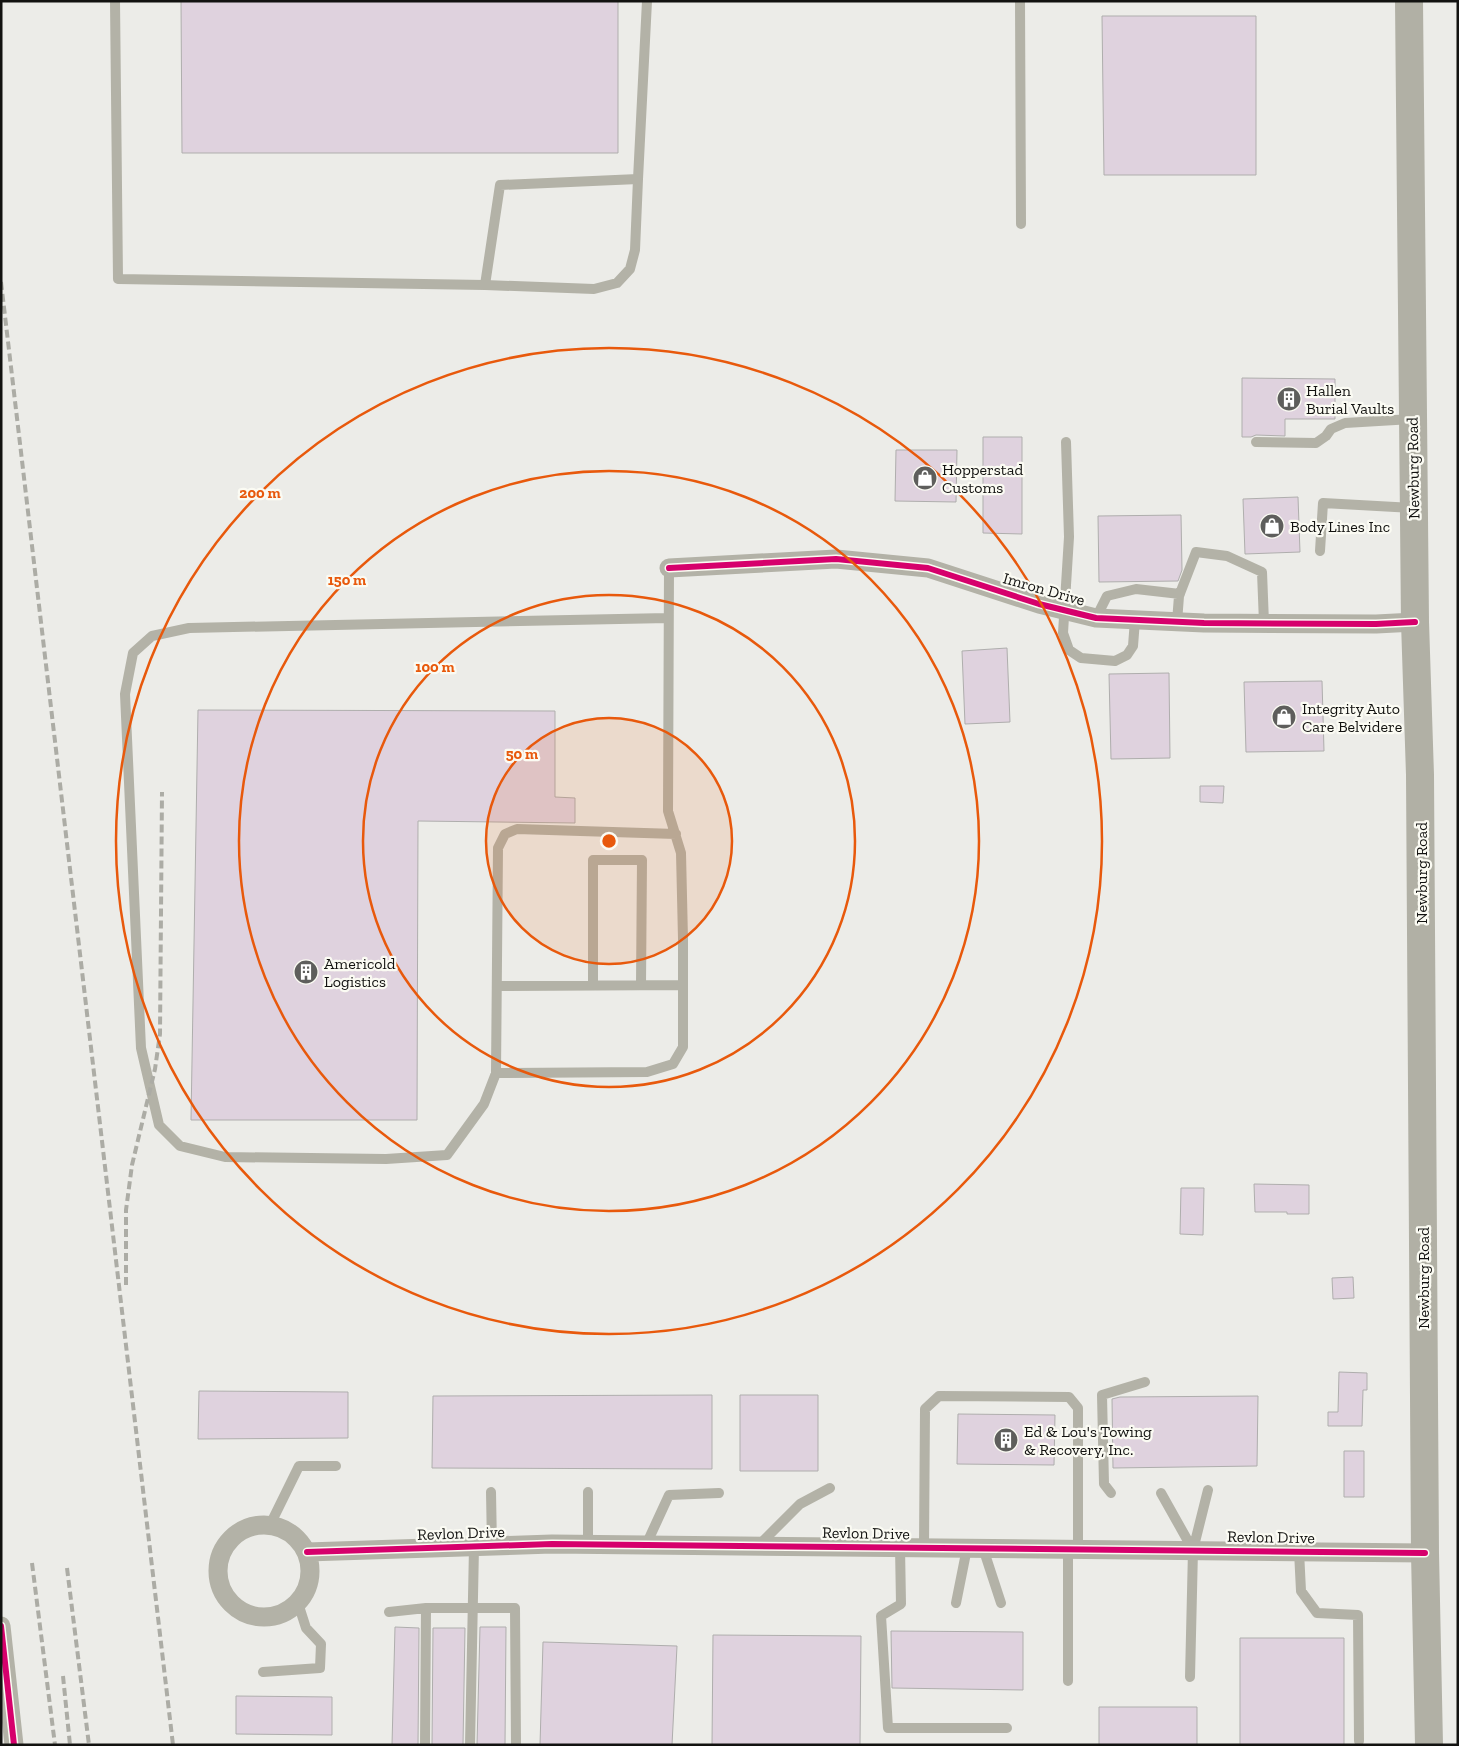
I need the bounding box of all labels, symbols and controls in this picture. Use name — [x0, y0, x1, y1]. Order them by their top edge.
place label: Hallen Burial Vaults — [1306, 381, 1394, 418]
building icon: Hallen Burial Vaults — [1276, 386, 1302, 412]
street label: Newburg Road — [1403, 417, 1423, 519]
place label: Hopperstad Customs — [942, 460, 1023, 497]
shop icon: Hopperstad Customs — [912, 465, 938, 491]
text: 200 m — [239, 484, 281, 502]
shop icon: Body Lines Inc — [1259, 513, 1285, 539]
place label: Body Lines Inc — [1290, 517, 1390, 536]
street label: Imron Drive — [1001, 568, 1087, 610]
text: 150 m — [328, 571, 366, 589]
text: 100 m — [415, 658, 455, 676]
place label: Integrity Auto Care Belvidere — [1302, 699, 1402, 736]
shop icon: Integrity Auto Care Belvidere — [1271, 704, 1297, 730]
text: 50 m — [506, 745, 538, 763]
street label: Newburg Road — [1412, 822, 1431, 924]
centre of rings — [600, 832, 618, 850]
place label: Americold Logistics — [324, 954, 396, 991]
building icon: Americold Logistics — [293, 959, 319, 985]
street label: Newburg Road — [1414, 1227, 1433, 1329]
place label: Ed & Lou's Towing & Recovery, Inc. — [1024, 1422, 1152, 1459]
building icon: Ed & Lou's Towing & Recovery, Inc. — [993, 1427, 1019, 1453]
street label: Revlon Drive — [417, 1522, 505, 1544]
street label: Revlon Drive — [822, 1523, 910, 1543]
street label: Revlon Drive — [1227, 1527, 1315, 1547]

